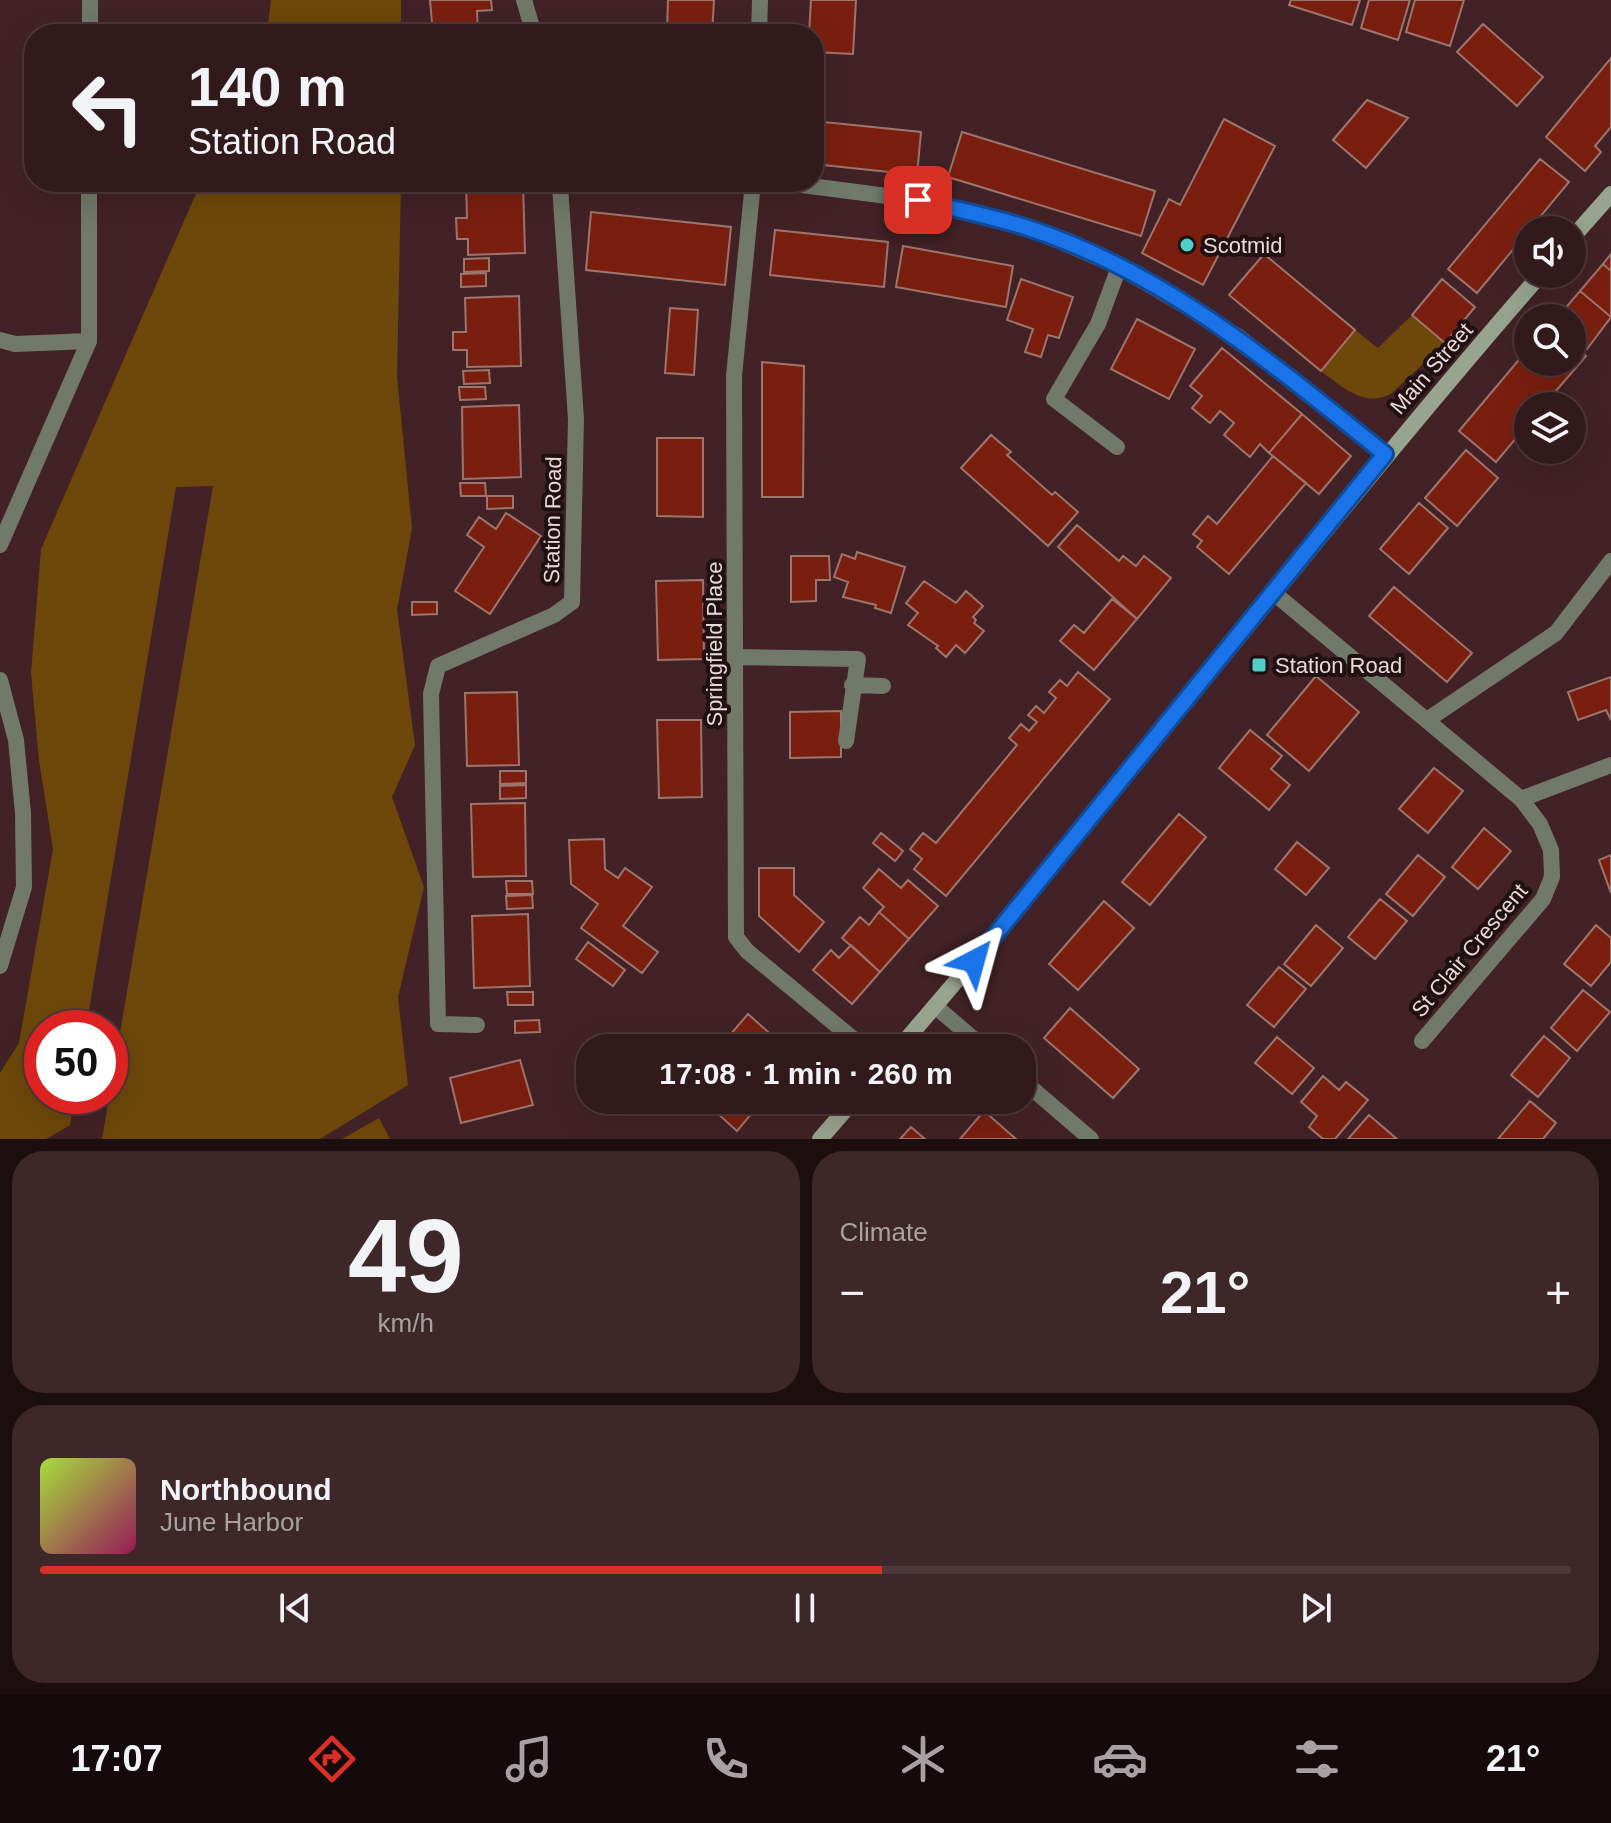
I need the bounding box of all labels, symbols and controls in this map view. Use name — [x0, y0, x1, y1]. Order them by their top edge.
text: 140 m — [188, 55, 347, 118]
icon: left — [56, 56, 160, 160]
text: Station Road — [188, 121, 396, 162]
pin — [884, 166, 952, 234]
icon: arrive — [896, 178, 940, 222]
map controls — [1514, 216, 1586, 464]
button: sound — [1514, 216, 1586, 288]
place label: Scotmid — [1203, 233, 1282, 258]
marker: Scotmid — [1178, 236, 1196, 254]
button: search — [1514, 304, 1586, 376]
street label: Main Street — [1385, 318, 1478, 419]
button: layers — [1514, 392, 1586, 464]
street label: Station Road — [539, 456, 566, 584]
street label: Springfield Place — [702, 561, 727, 727]
place label: Station Road — [1275, 653, 1402, 678]
marker: Station Road — [1250, 656, 1268, 674]
street label: St Clair Crescent — [1406, 879, 1532, 1022]
position arrow — [932, 919, 1016, 1003]
speed limit sign: 50 — [24, 1010, 128, 1114]
text: 17:08 · 1 min · 260 m — [659, 1057, 953, 1090]
text: 49 — [348, 1198, 464, 1314]
text: Climate — [840, 1217, 928, 1247]
text: 21° — [1160, 1259, 1251, 1326]
text: − — [840, 1268, 865, 1317]
text: + — [1545, 1268, 1571, 1317]
text: km/h — [378, 1308, 434, 1338]
text: Northbound — [160, 1473, 332, 1506]
text: June Harbor — [160, 1507, 303, 1537]
icon: previous — [273, 1586, 317, 1630]
icon: pause — [783, 1586, 827, 1630]
icon: next — [1294, 1586, 1338, 1630]
icon: directions — [304, 1731, 360, 1787]
icon: music — [501, 1731, 557, 1787]
icon: phone — [698, 1731, 754, 1787]
icon: climate — [895, 1731, 951, 1787]
icon: car — [1092, 1731, 1148, 1787]
icon: filters — [1289, 1731, 1345, 1787]
text: 17:07 — [71, 1738, 163, 1779]
text: 21° — [1486, 1738, 1540, 1779]

